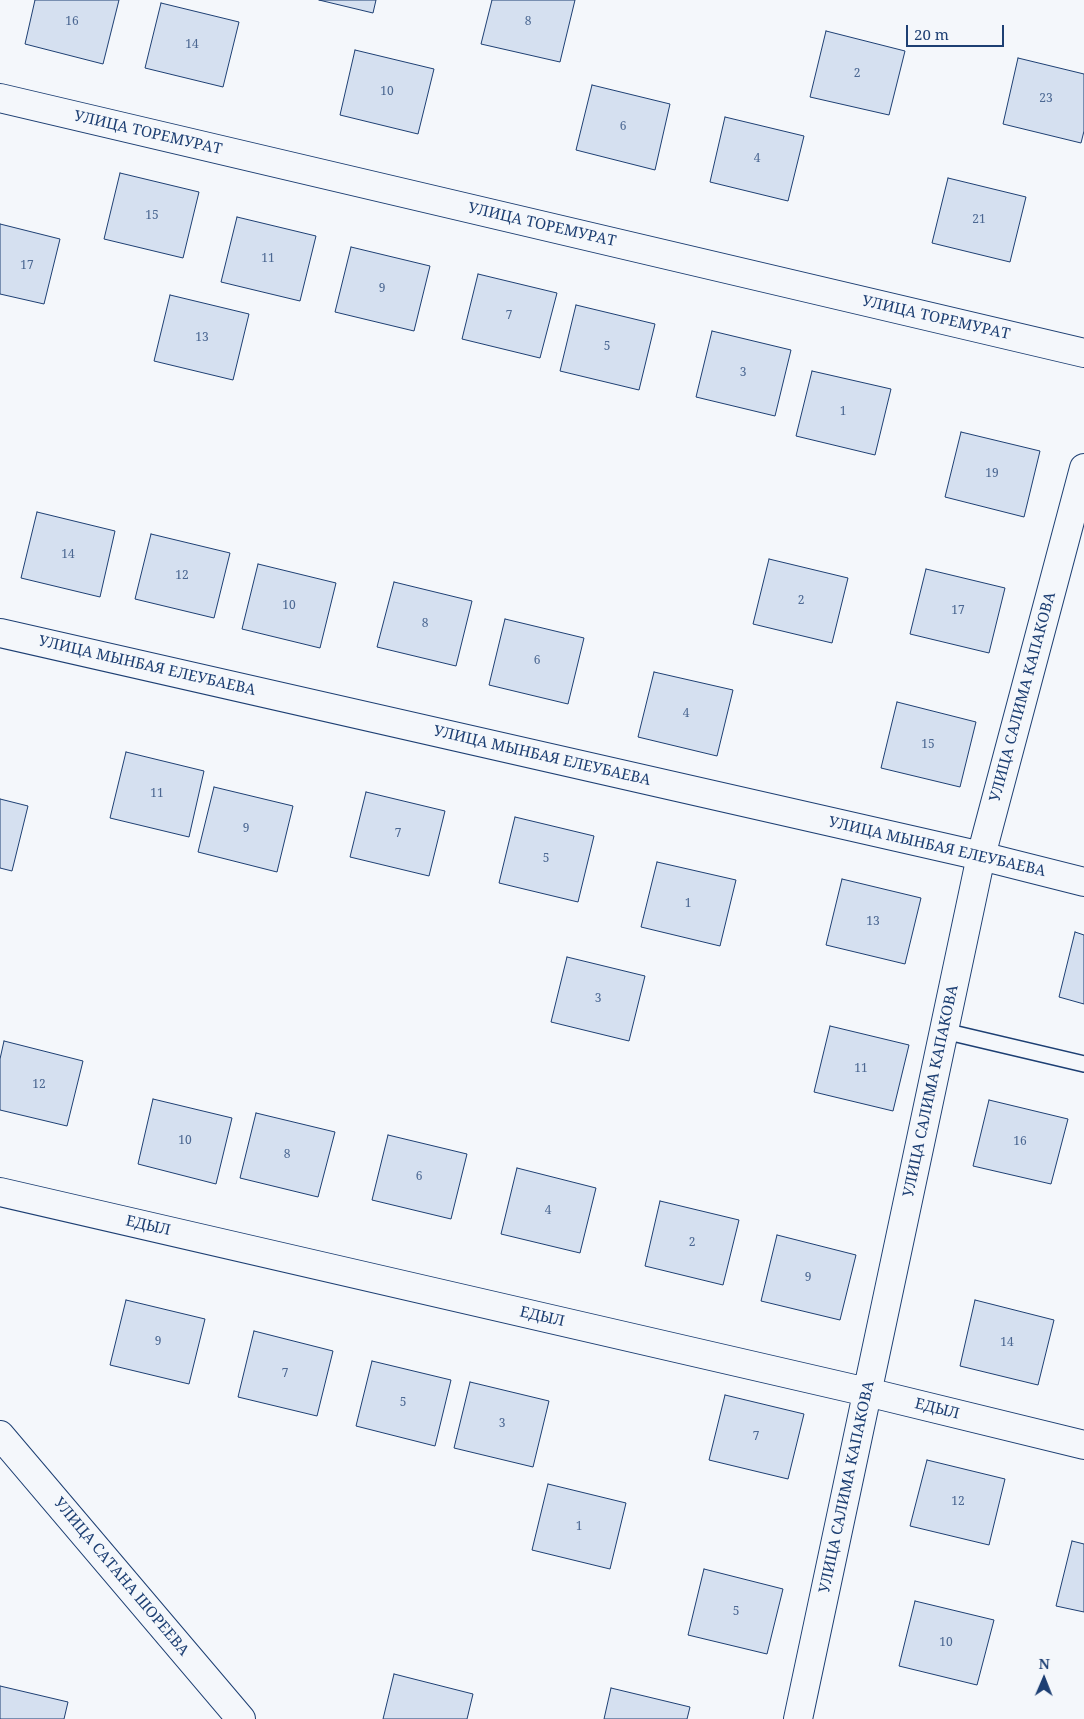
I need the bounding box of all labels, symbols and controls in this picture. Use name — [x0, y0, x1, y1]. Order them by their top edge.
house number: 16 — [65, 15, 79, 29]
house number: 8 — [525, 15, 531, 29]
scale bar — [909, 15, 1006, 47]
text: 20 m — [914, 24, 949, 44]
house number: 14 — [185, 38, 199, 52]
house number: 2 — [854, 67, 860, 81]
house number: 10 — [380, 85, 394, 99]
house number: 23 — [1039, 92, 1053, 106]
street label: УЛИЦА ТОРЕМУРАТ — [72, 107, 224, 159]
house number: 6 — [620, 120, 626, 134]
house number: 4 — [754, 152, 760, 166]
street label: УЛИЦА ТОРЕМУРАТ — [466, 199, 618, 251]
house number: 15 — [145, 209, 159, 223]
house number: 21 — [972, 213, 986, 227]
house number: 11 — [261, 252, 275, 266]
house number: 17 — [20, 259, 34, 273]
house number: 9 — [379, 282, 385, 296]
street label: УЛИЦА ТОРЕМУРАТ — [860, 292, 1012, 344]
house number: 7 — [506, 309, 512, 323]
house number: 13 — [195, 331, 209, 345]
house number: 5 — [604, 340, 610, 354]
house number: 3 — [740, 366, 746, 380]
house number: 1 — [840, 405, 846, 419]
house number: 19 — [985, 467, 999, 481]
house number: 14 — [61, 548, 75, 562]
house number: 12 — [175, 569, 189, 583]
street label: УЛИЦА САЛИМА КАПАКОВА — [986, 590, 1060, 804]
house number: 2 — [798, 594, 804, 608]
house number: 10 — [282, 599, 296, 613]
house number: 17 — [951, 604, 965, 618]
house number: 8 — [422, 617, 428, 631]
street label: УЛИЦА МЫНБАЯ ЕЛЕУБАЕВА — [37, 632, 257, 700]
house number: 6 — [534, 654, 540, 668]
house number: 4 — [683, 707, 689, 721]
street label: УЛИЦА МЫНБАЯ ЕЛЕУБАЕВА — [432, 722, 652, 790]
house number: 15 — [921, 738, 935, 752]
house number: 11 — [150, 787, 164, 801]
street label: УЛИЦА МЫНБАЯ ЕЛЕУБАЕВА — [827, 813, 1047, 881]
house number: 9 — [243, 822, 249, 836]
house number: 7 — [395, 827, 401, 841]
house number: 5 — [543, 852, 549, 866]
house number: 1 — [685, 897, 691, 911]
house number: 13 — [866, 915, 880, 929]
street label: УЛИЦА САЛИМА КАПАКОВА — [900, 983, 962, 1199]
house number: 3 — [595, 992, 601, 1006]
house number: 11 — [854, 1062, 868, 1076]
house number: 12 — [32, 1078, 46, 1092]
house number: 10 — [178, 1134, 192, 1148]
house number: 16 — [1013, 1135, 1027, 1149]
house number: 8 — [284, 1148, 290, 1162]
house number: 6 — [416, 1170, 422, 1184]
house number: 4 — [545, 1204, 551, 1218]
street label: ЕДЫЛ — [124, 1212, 172, 1240]
house number: 2 — [689, 1236, 695, 1250]
house number: 9 — [805, 1271, 811, 1285]
street label: ЕДЫЛ — [518, 1303, 566, 1331]
house number: 9 — [155, 1335, 161, 1349]
house number: 14 — [1000, 1336, 1014, 1350]
house number: 7 — [282, 1367, 288, 1381]
street label: УЛИЦА САЛИМА КАПАКОВА — [816, 1379, 878, 1595]
street label: ЕДЫЛ — [913, 1395, 961, 1423]
house number: 5 — [400, 1396, 406, 1410]
house number: 3 — [499, 1417, 505, 1431]
house number: 7 — [753, 1430, 759, 1444]
street label: УЛИЦА САТАНА ШОРЕЕВА — [50, 1494, 192, 1660]
house number: 12 — [951, 1495, 965, 1509]
house number: 1 — [576, 1520, 582, 1534]
house number: 5 — [733, 1605, 739, 1619]
house number: 10 — [939, 1636, 953, 1650]
north arrow — [1019, 1654, 1069, 1704]
text: N — [1039, 1654, 1050, 1673]

